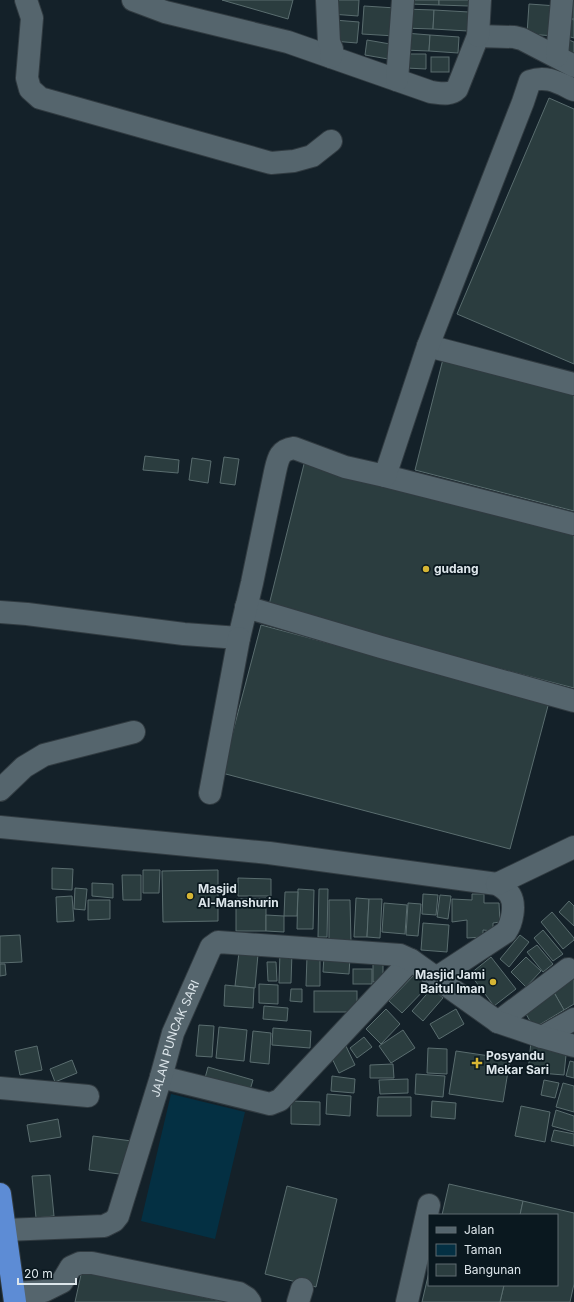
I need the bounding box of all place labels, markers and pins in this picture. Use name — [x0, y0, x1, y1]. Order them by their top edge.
place label: gudang — [434, 561, 479, 576]
marker: gudang — [421, 564, 431, 574]
place label: Masjid Al-Manshurin — [198, 881, 279, 910]
marker: Masjid Al-Manshurin — [185, 891, 195, 901]
place label: Masjid Jami Baitul Iman — [415, 967, 485, 996]
marker: Masjid Jami Baitul Iman — [488, 977, 498, 987]
place label: Posyandu Mekar Sari — [486, 1048, 549, 1077]
marker: Posyandu Mekar Sari — [471, 1057, 483, 1069]

